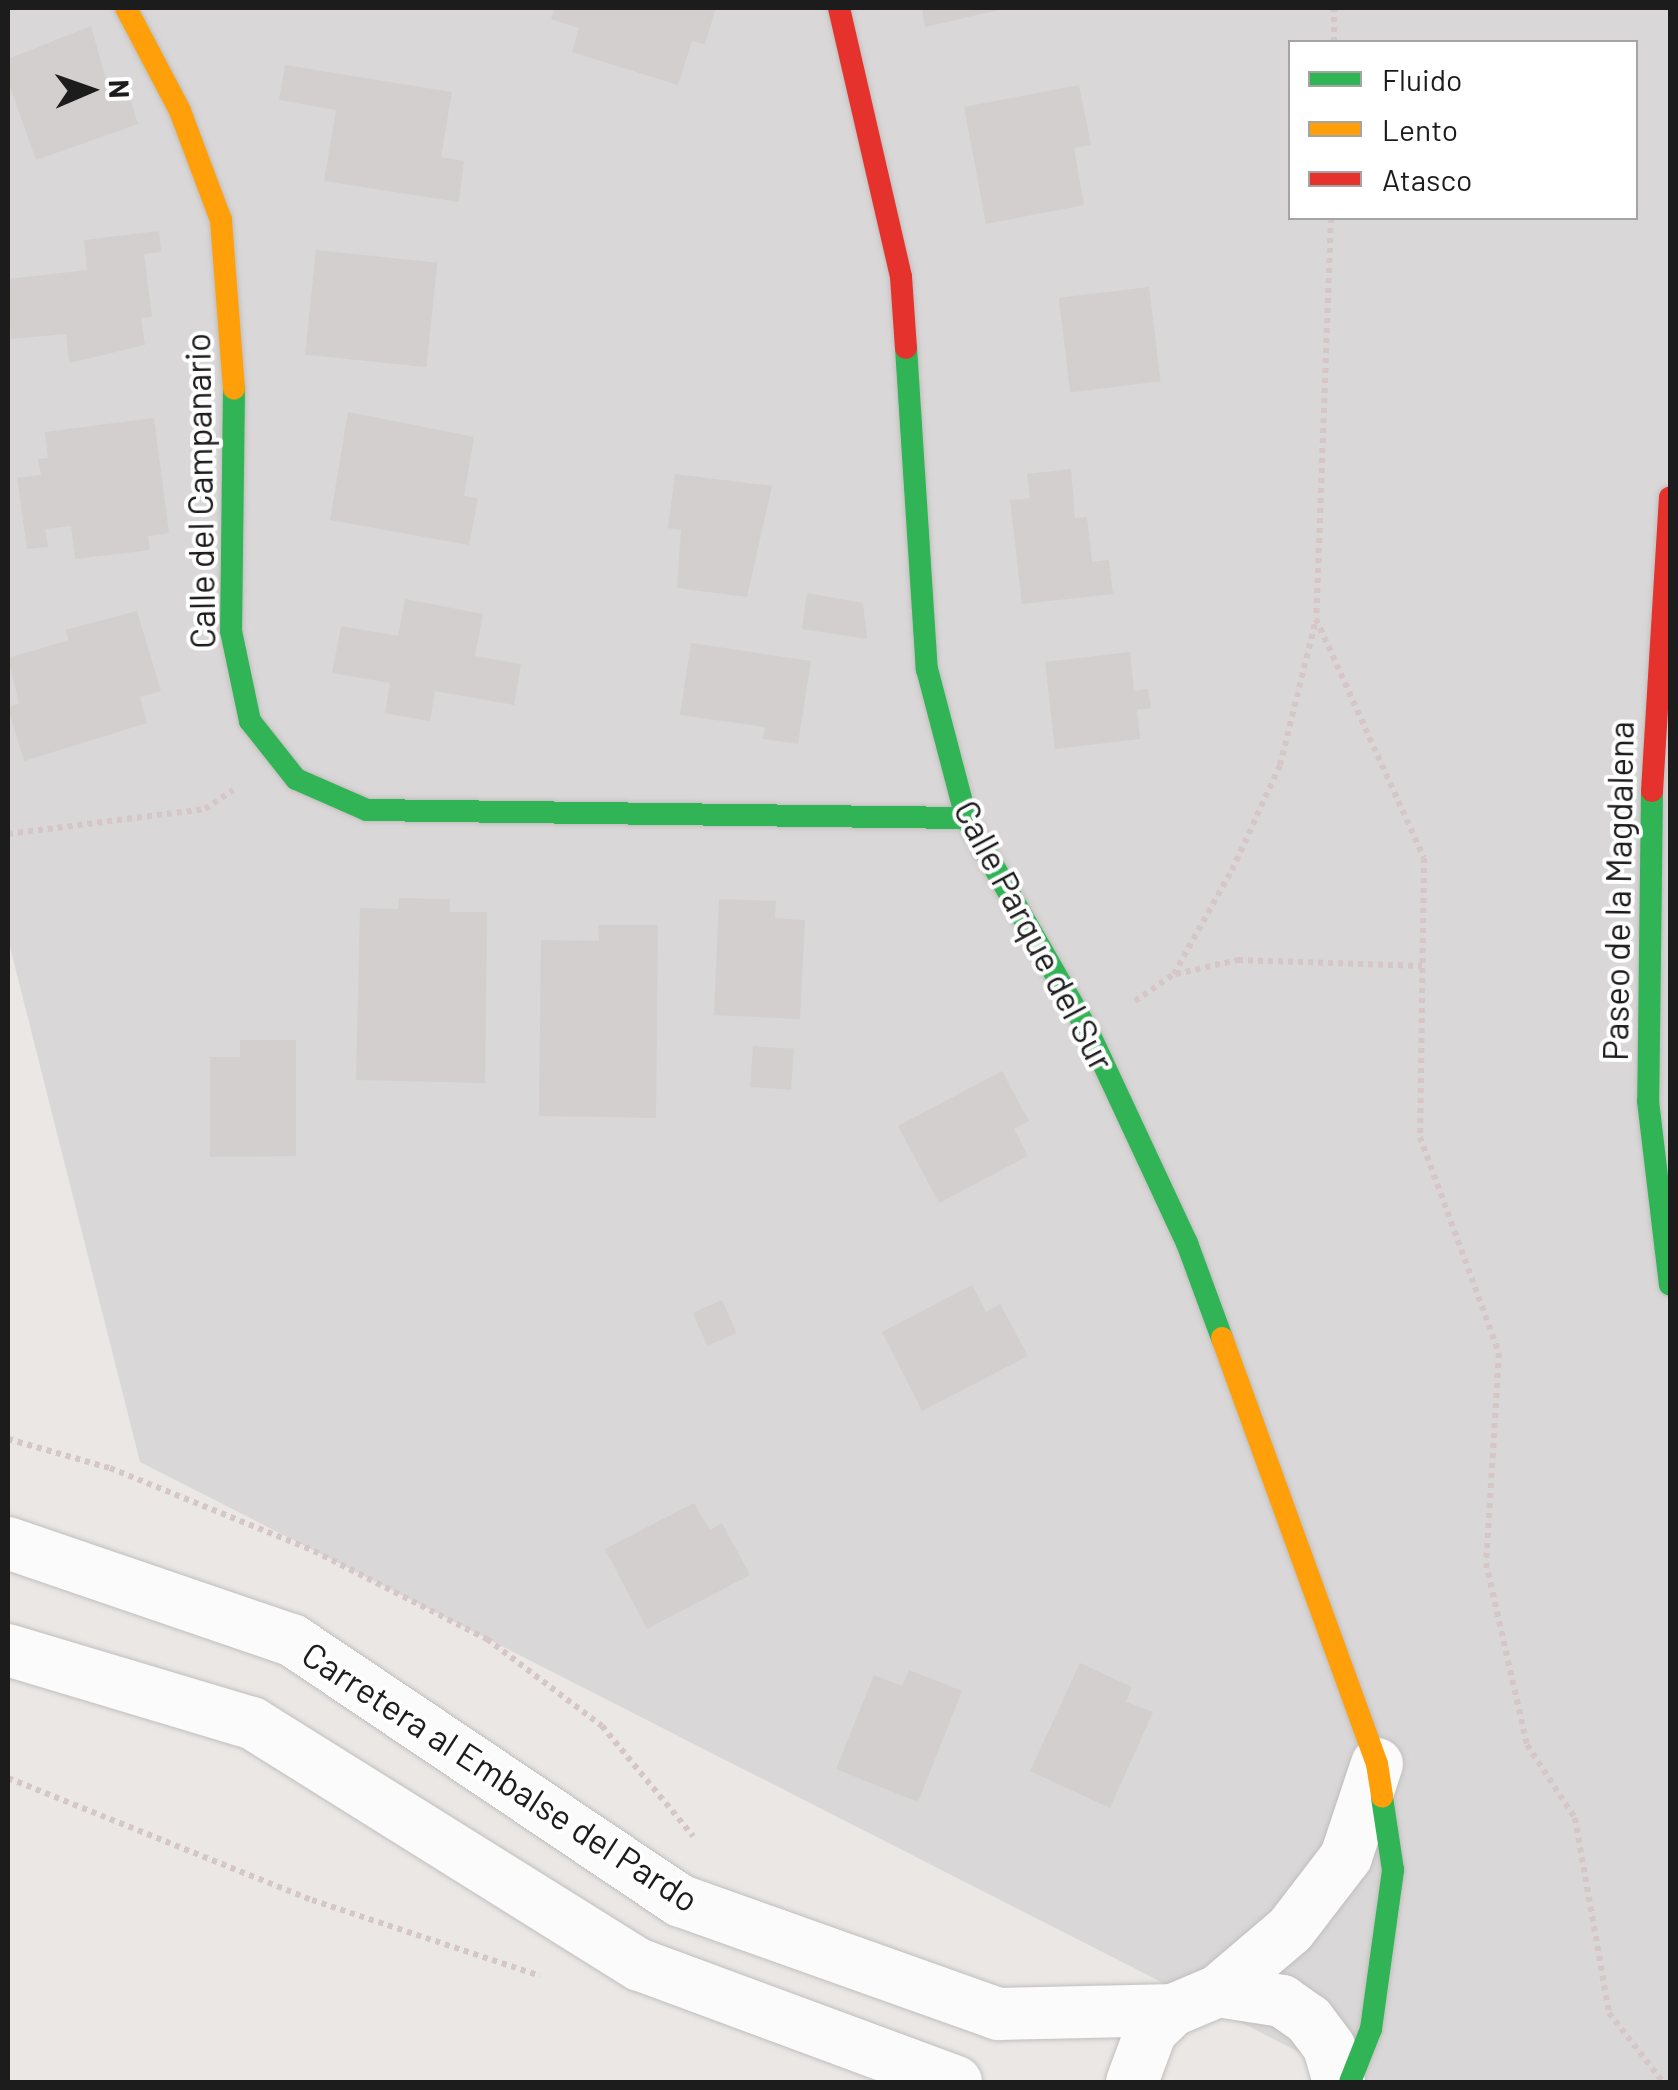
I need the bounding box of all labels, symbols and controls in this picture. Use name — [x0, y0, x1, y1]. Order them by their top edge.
north arrow — [40, 40, 140, 140]
legend — [1288, 40, 1638, 220]
text: Fluido — [1382, 61, 1462, 97]
text: N — [103, 79, 137, 99]
text: Lento — [1382, 111, 1458, 147]
text: Atasco — [1382, 161, 1472, 197]
street label: Calle del Campanario — [175, 333, 223, 649]
street label: Paseo de la Magdalena — [1593, 721, 1641, 1061]
street label: Calle Parque del Sur — [946, 793, 1124, 1077]
street label: Carretera al Embalse del Pardo — [295, 1632, 707, 1920]

